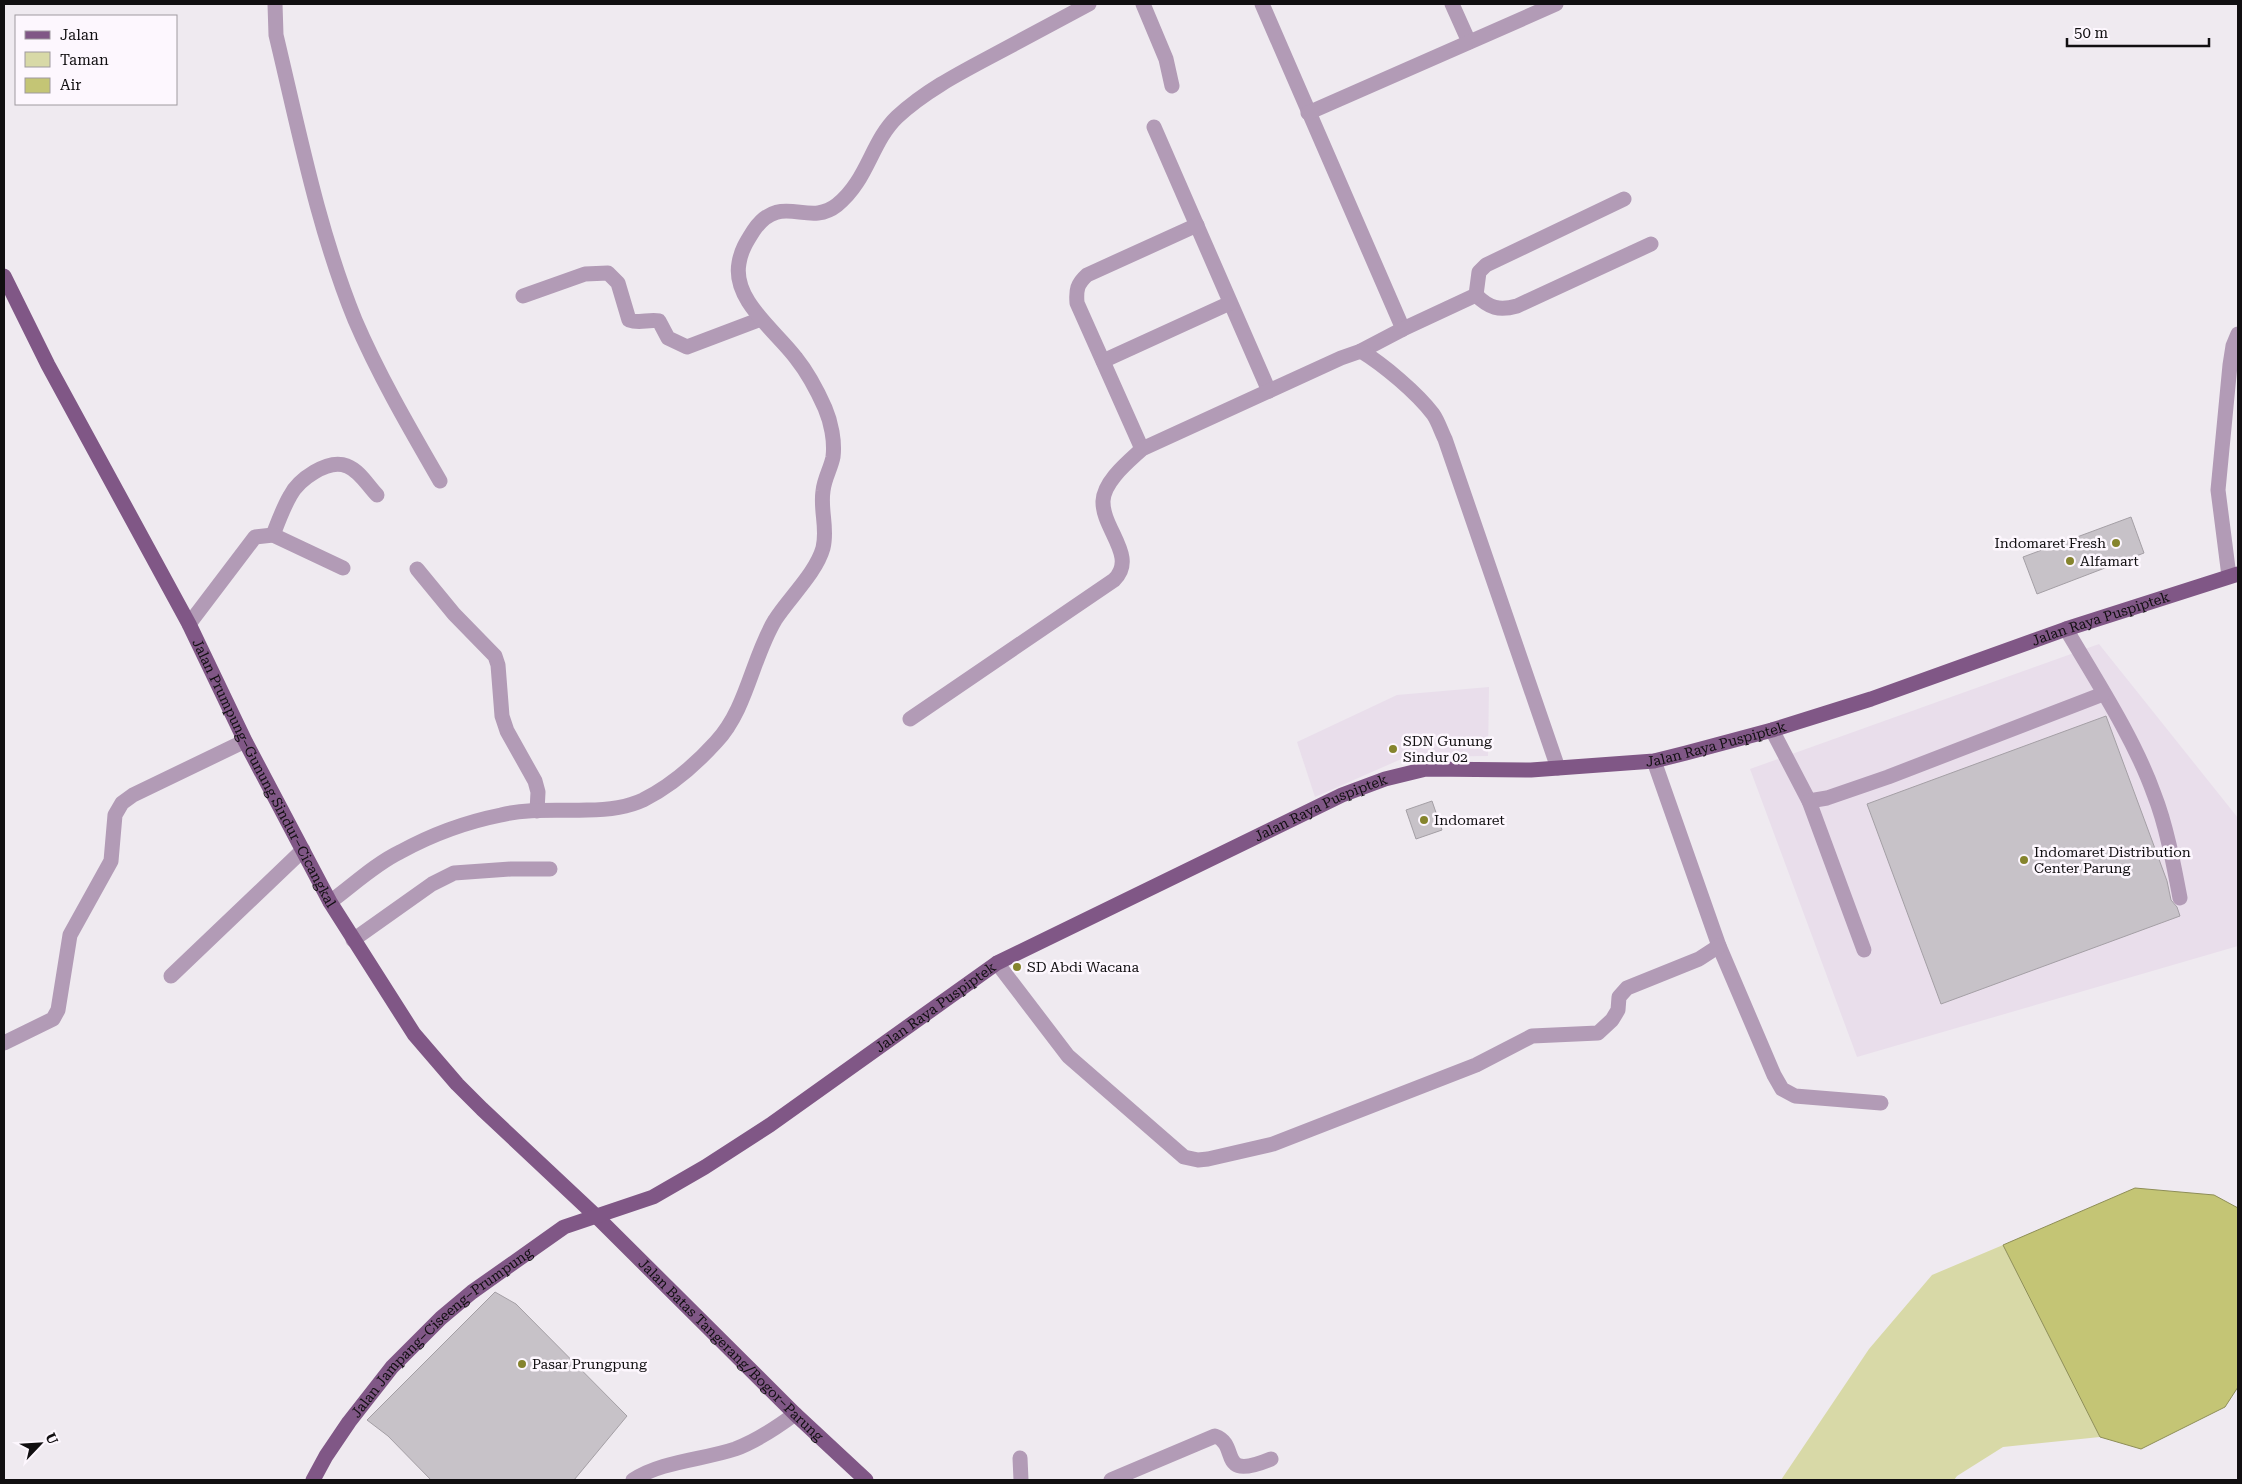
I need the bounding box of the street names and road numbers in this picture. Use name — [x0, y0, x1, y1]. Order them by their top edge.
street label: Jalan Raya Puspiptek — [2029, 588, 2172, 649]
street label: Jalan Prumpung–Gunung Sindur–Cicangkal — [189, 636, 340, 911]
street label: Jalan Raya Puspiptek — [1645, 718, 1788, 770]
street label: Jalan Raya Puspiptek — [1252, 771, 1390, 845]
street label: Jalan Raya Puspiptek — [872, 958, 999, 1055]
street label: Jalan Jampang–Ciseeng–Prumpung — [348, 1244, 535, 1421]
street label: Jalan Batas Tangerang/Bogor–Parung — [635, 1255, 827, 1444]

